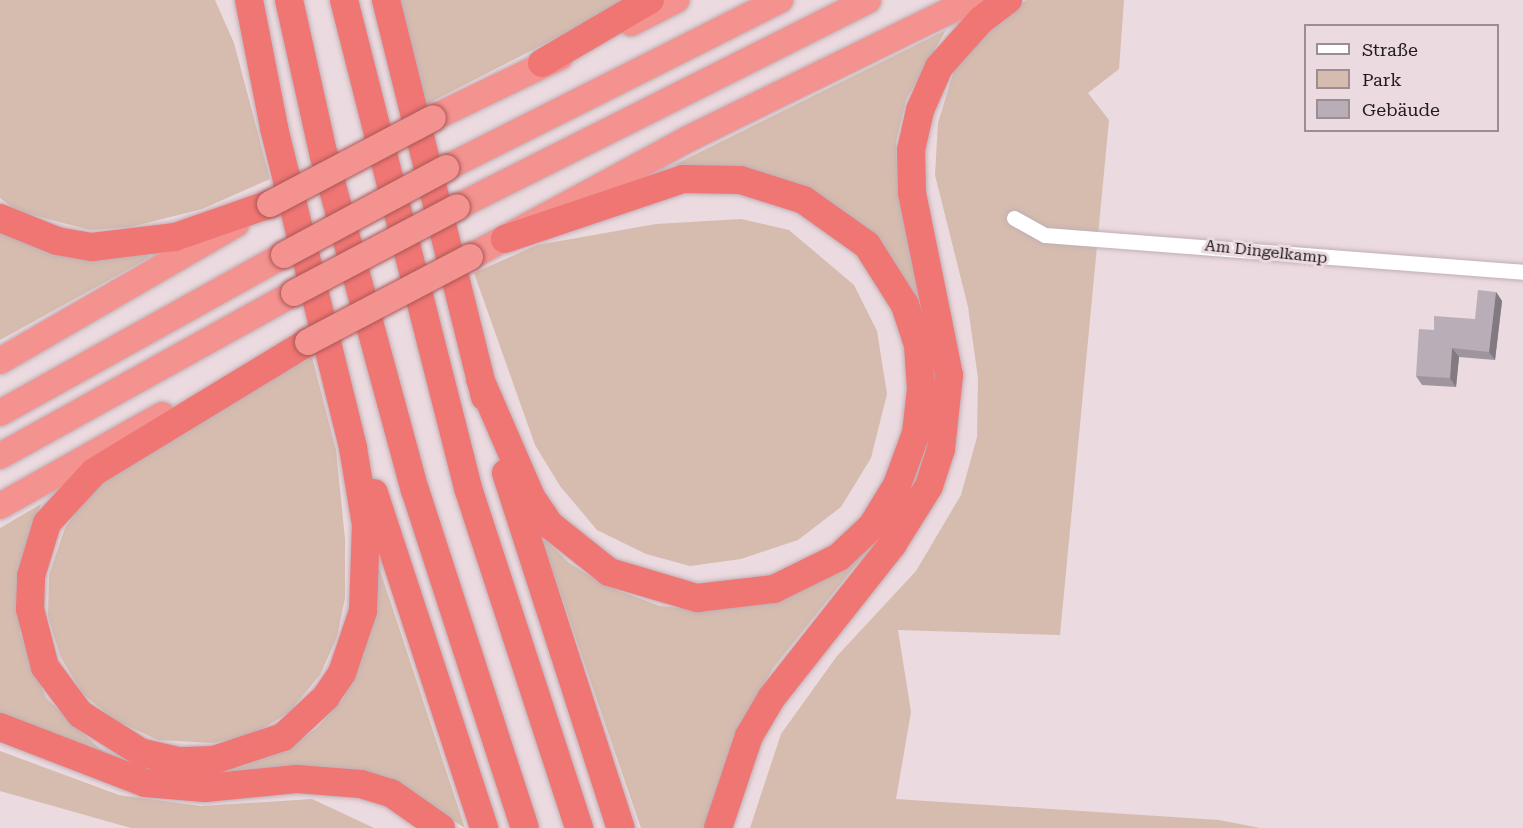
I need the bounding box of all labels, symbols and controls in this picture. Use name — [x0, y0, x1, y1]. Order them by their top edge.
legend — [1304, 24, 1499, 132]
text: Straße — [1362, 39, 1418, 60]
text: Park — [1362, 69, 1402, 90]
text: Gebäude — [1362, 99, 1440, 120]
street label: Am Dingelkamp — [1204, 236, 1328, 268]

